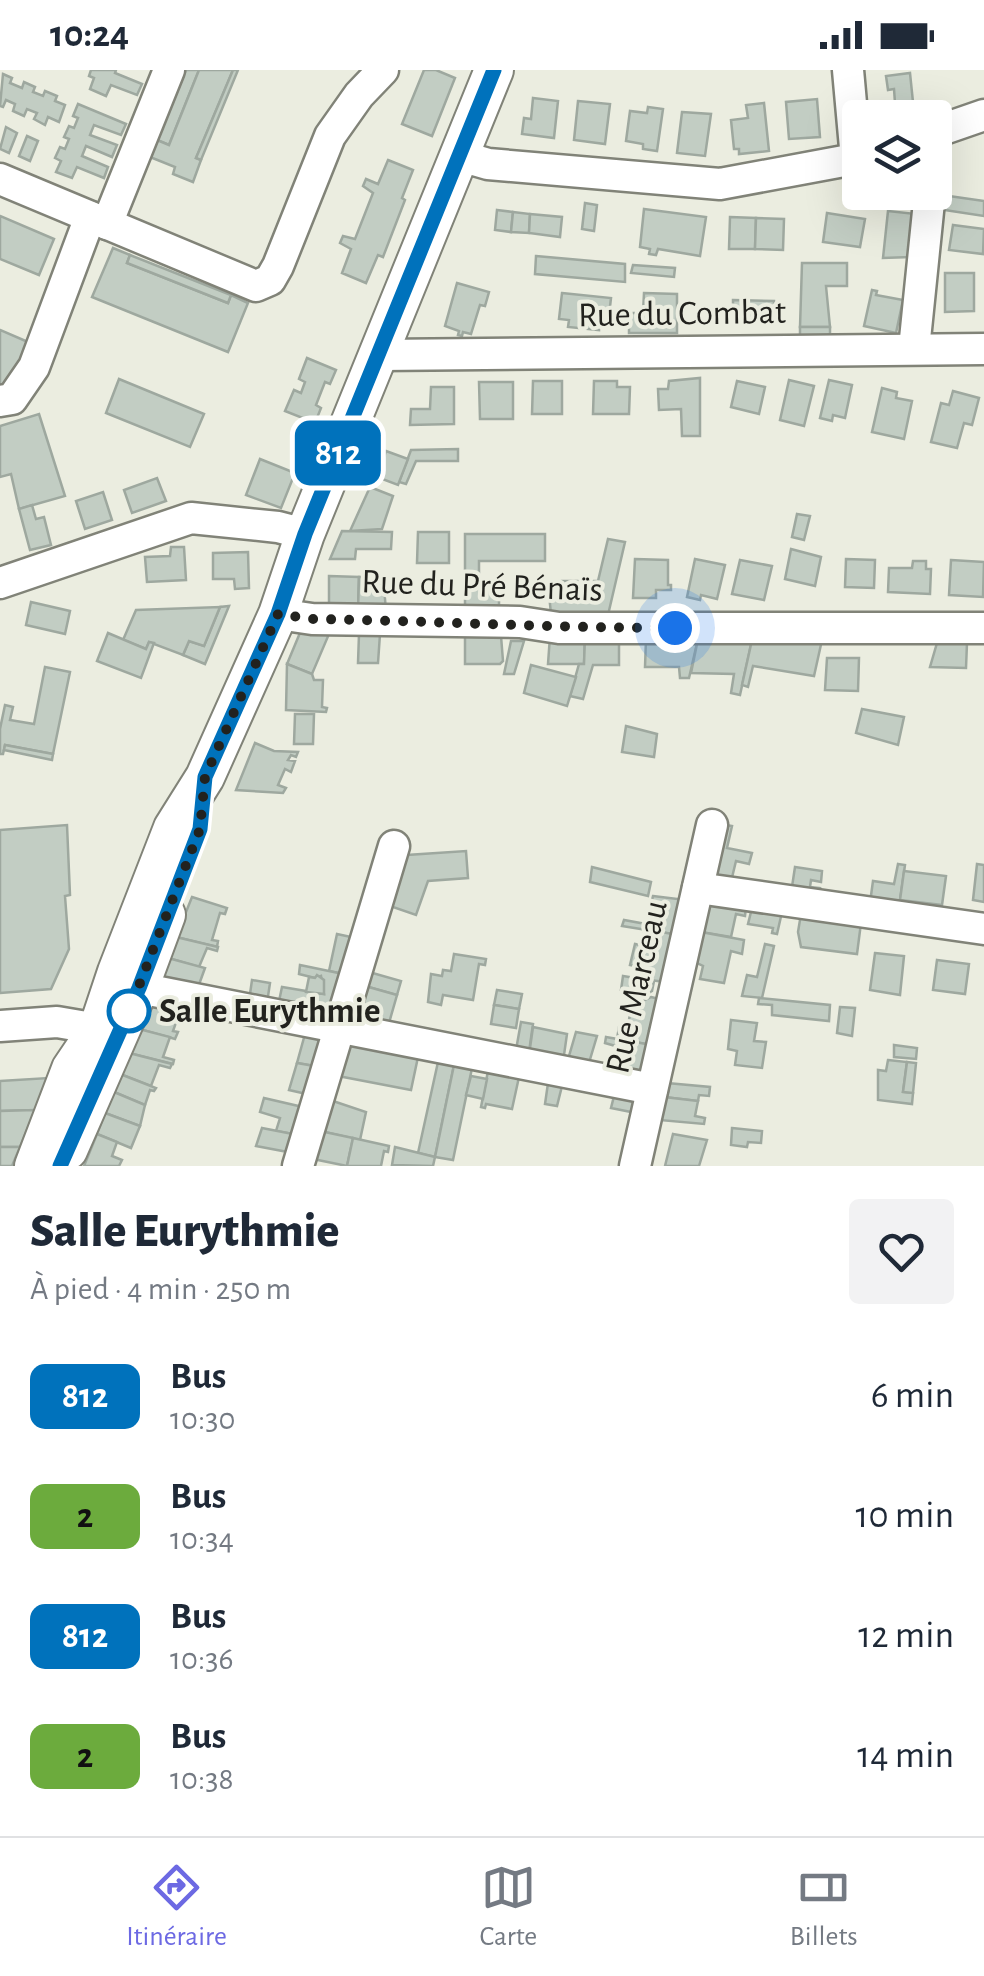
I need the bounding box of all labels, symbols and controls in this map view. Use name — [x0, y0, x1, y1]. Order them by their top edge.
text: 10:24 — [50, 16, 129, 54]
map controls — [842, 100, 952, 210]
button: layers — [842, 100, 952, 210]
street label: Rue du Combat — [578, 295, 786, 333]
line badge: 812 — [280, 420, 396, 486]
text: 812 — [315, 436, 361, 471]
street label: Rue du Pré Bénaïs — [361, 564, 603, 608]
your location — [650, 603, 700, 653]
street label: Rue Marceau — [600, 897, 674, 1077]
marker: Salle Eurythmie — [108, 990, 150, 1032]
place label: Salle Eurythmie — [159, 994, 380, 1029]
button: heart — [849, 1199, 954, 1304]
text: Salle Eurythmie — [30, 1208, 340, 1256]
text: À pied · 4 min · 250 m — [30, 1273, 291, 1305]
text: Bus — [170, 1358, 226, 1396]
text: 6 min — [871, 1377, 954, 1415]
text: 812 — [62, 1379, 108, 1414]
text: 10:30 — [170, 1403, 235, 1435]
text: Bus — [170, 1478, 226, 1516]
text: 10 min — [855, 1497, 954, 1535]
text: 2 — [77, 1499, 93, 1534]
text: 10:34 — [170, 1523, 234, 1555]
text: Bus — [170, 1598, 226, 1636]
text: 12 min — [858, 1617, 954, 1655]
text: 812 — [62, 1619, 108, 1654]
text: 10:36 — [170, 1643, 233, 1675]
text: Bus — [170, 1718, 226, 1756]
text: 14 min — [857, 1737, 954, 1775]
text: 2 — [77, 1739, 93, 1774]
text: 10:38 — [170, 1763, 234, 1795]
tab: Itinéraire — [126, 1860, 227, 1954]
tab: Carte — [480, 1860, 537, 1954]
tab: Billets — [790, 1860, 858, 1954]

